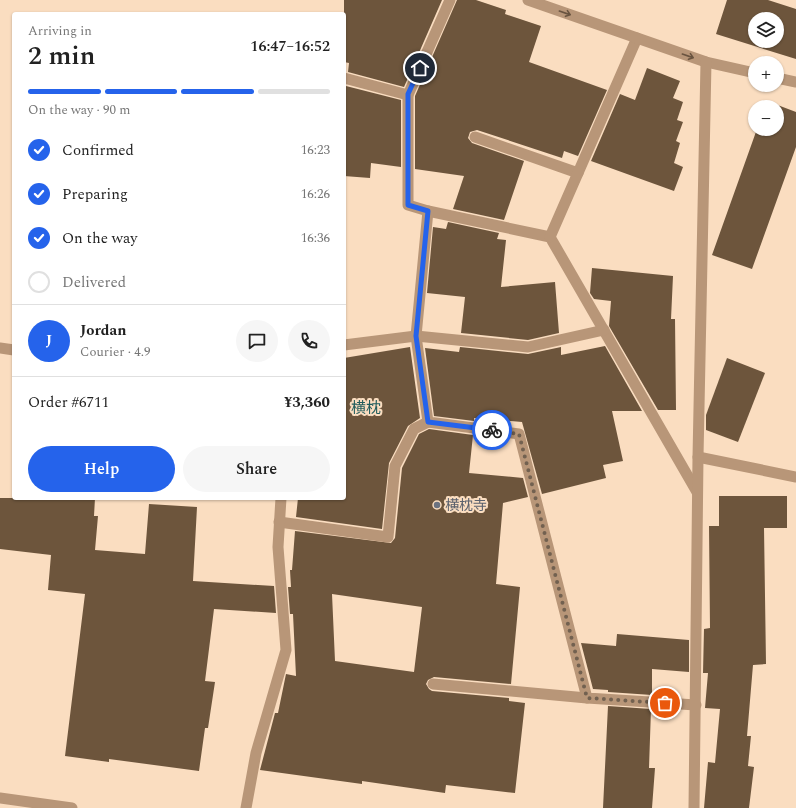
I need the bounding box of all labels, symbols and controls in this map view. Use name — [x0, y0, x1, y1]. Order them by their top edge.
one-way arrow — [559, 9, 571, 17]
map controls — [748, 12, 784, 136]
button: layers — [748, 12, 784, 48]
text: Arriving in — [28, 21, 92, 41]
text: 16:47–16:52 — [250, 35, 330, 58]
text: 2 min — [28, 36, 95, 76]
pin — [403, 51, 437, 85]
one-way arrow — [681, 53, 694, 60]
button: + — [748, 56, 784, 92]
icon: home — [409, 57, 431, 79]
text: On the way · 90 m — [28, 100, 131, 120]
button: − — [748, 100, 784, 136]
icon: check — [28, 139, 50, 161]
text: Confirmed — [62, 139, 134, 162]
text: 16:23 — [301, 140, 330, 160]
icon: check — [28, 183, 50, 205]
text: Preparing — [62, 183, 128, 206]
text: 16:26 — [301, 184, 330, 204]
icon: check — [28, 227, 50, 249]
text: On the way — [62, 227, 137, 250]
text: 16:36 — [301, 228, 330, 248]
text: Delivered — [62, 271, 126, 294]
text: Jordan — [80, 319, 127, 342]
button: chat — [236, 320, 278, 362]
button: phone — [288, 320, 330, 362]
text: J — [46, 329, 52, 352]
text: Courier · 4.9 — [80, 342, 150, 362]
text: Order #6711 — [28, 391, 109, 414]
text: ¥3,360 — [284, 391, 330, 414]
district label: 横枕 — [351, 397, 381, 420]
courier — [472, 410, 512, 450]
icon: bike — [481, 419, 503, 441]
button: Help — [28, 446, 175, 492]
button: Share — [183, 446, 330, 492]
place label: 横枕寺 — [445, 495, 487, 516]
marker: 横枕寺 — [432, 500, 442, 510]
pin — [648, 686, 682, 720]
icon: bag — [654, 692, 676, 714]

